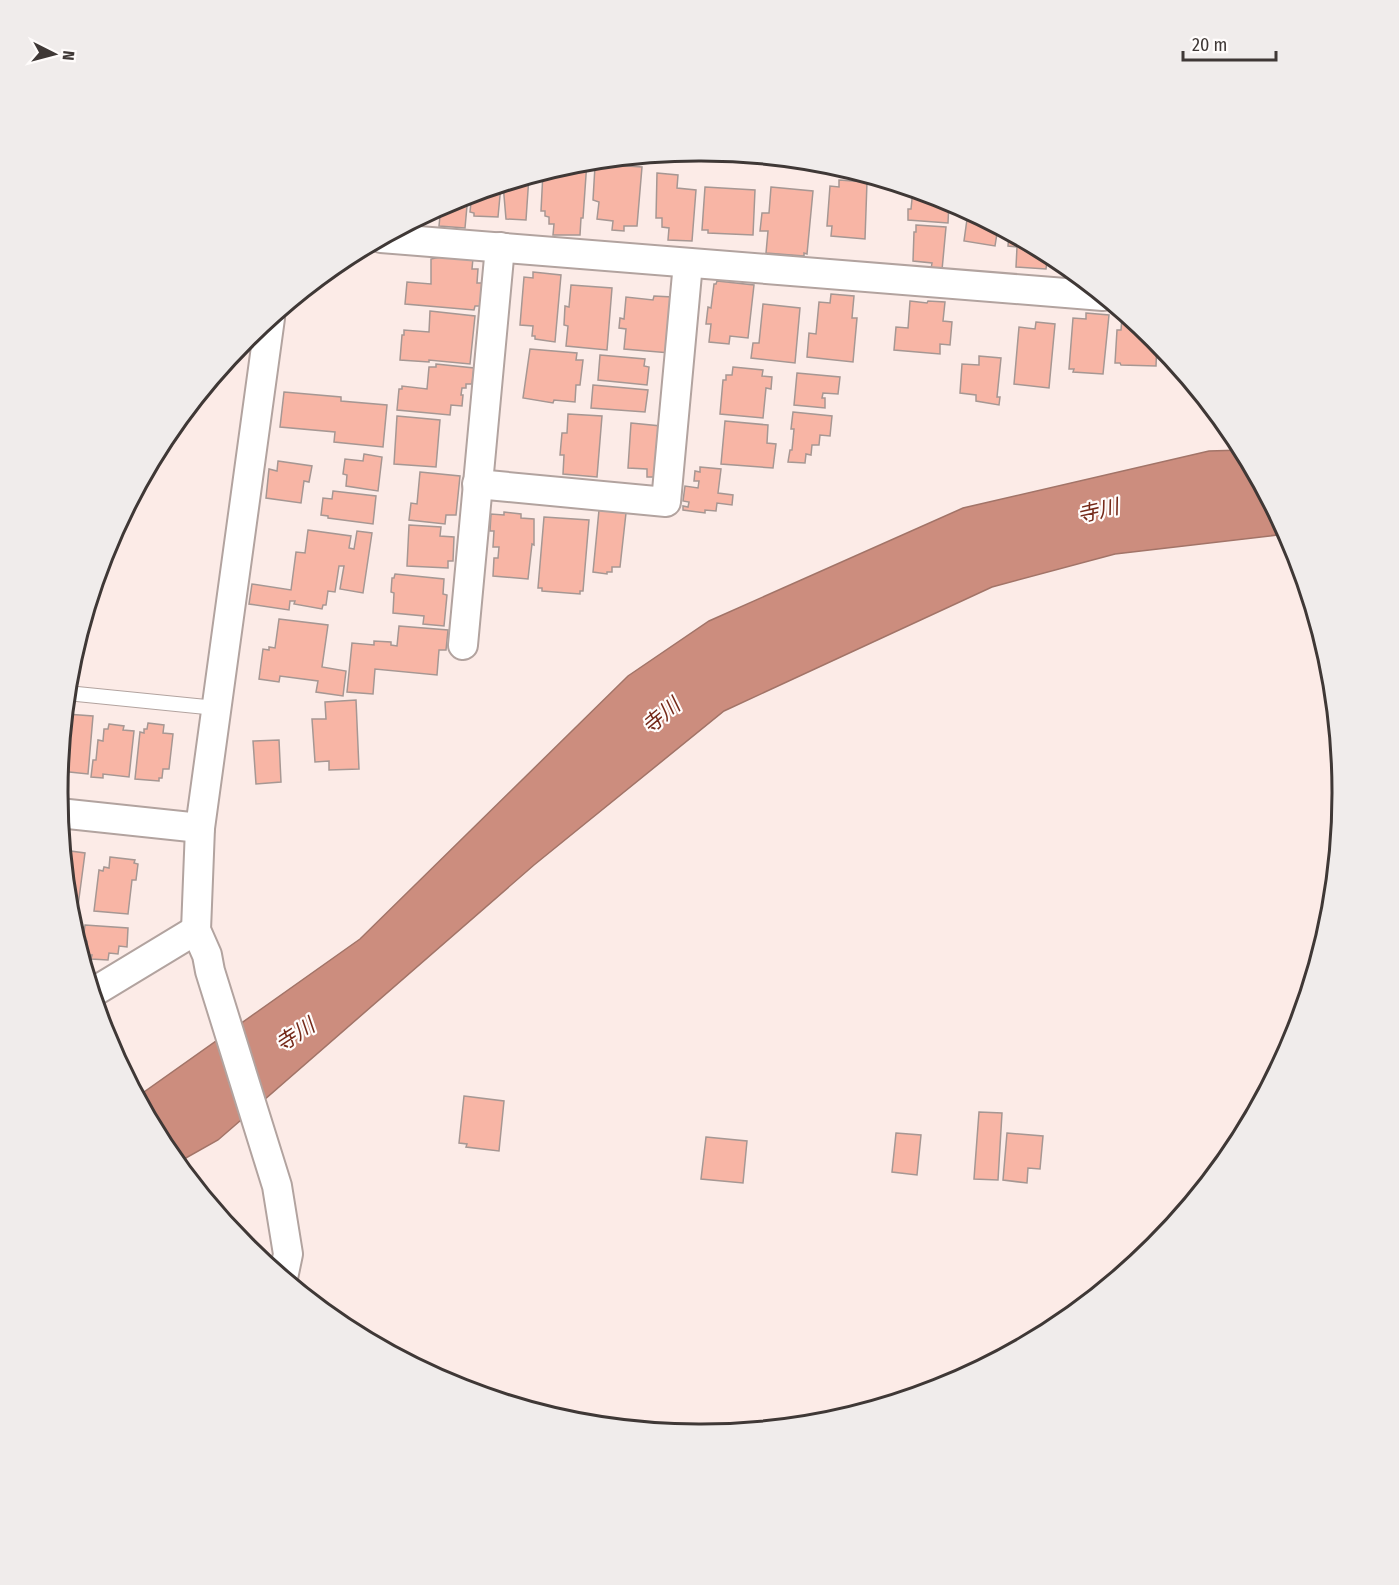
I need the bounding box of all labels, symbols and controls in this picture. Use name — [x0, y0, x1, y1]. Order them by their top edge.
north arrow — [24, 24, 84, 84]
scale bar — [1183, 24, 1276, 62]
text: 20 m — [1192, 34, 1227, 56]
text: N — [58, 50, 78, 61]
water label: 寺川 — [1075, 493, 1123, 528]
water label: 寺川 — [637, 691, 687, 739]
water label: 寺川 — [270, 1012, 321, 1057]

